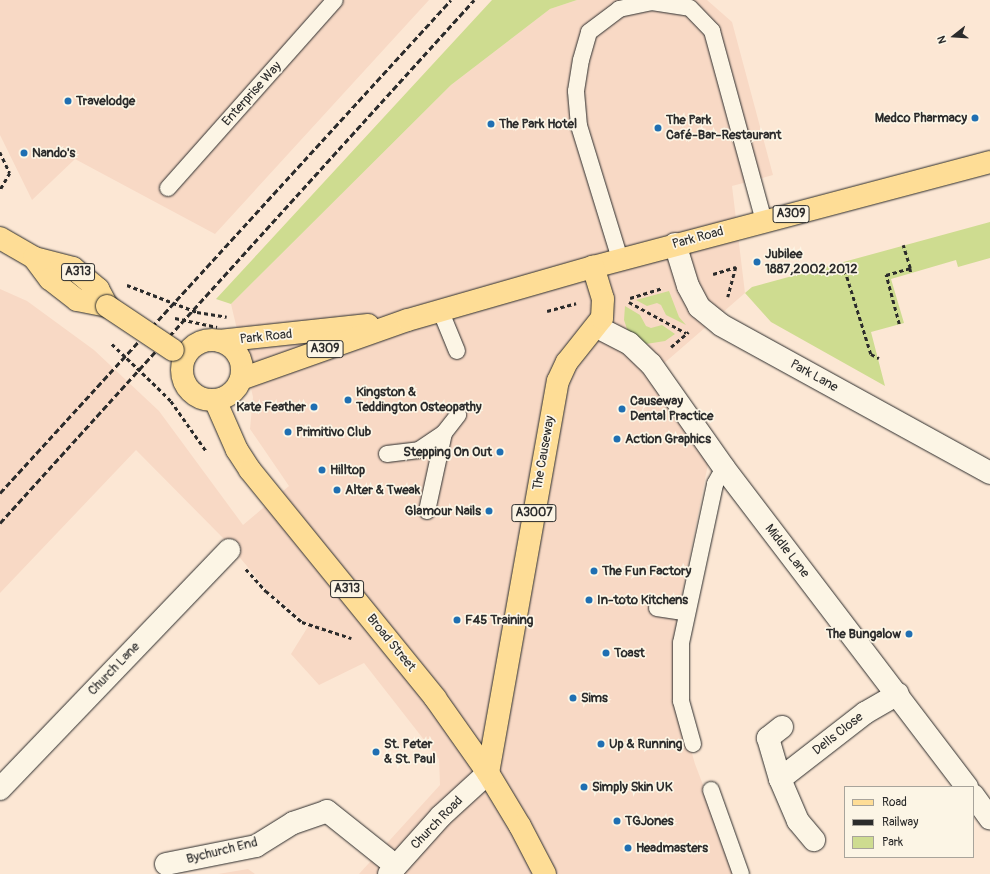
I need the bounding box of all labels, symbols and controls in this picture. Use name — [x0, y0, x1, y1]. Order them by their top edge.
north arrow — [934, 16, 974, 56]
text: N — [935, 34, 949, 45]
street label: Enterprise Way — [219, 59, 285, 129]
place label: Travelodge — [76, 93, 135, 109]
marker: Travelodge — [63, 96, 73, 106]
place label: Medco Pharmacy — [875, 110, 967, 126]
place label: The Park Café-Bar-Restaurant — [666, 113, 781, 144]
marker: Medco Pharmacy — [970, 113, 980, 123]
place label: The Park Hotel — [499, 116, 577, 132]
marker: The Park Hotel — [486, 119, 496, 129]
marker: The Park Café-Bar-Restaurant — [653, 123, 663, 133]
place label: Nando's — [32, 145, 75, 161]
marker: Nando's — [19, 148, 29, 158]
road number: A309 — [772, 204, 810, 224]
street label: Park Road — [671, 224, 725, 252]
place label: Jubilee 1887,2002,2012 — [765, 247, 857, 278]
marker: Jubilee 1887,2002,2012 — [752, 257, 762, 267]
road number: A313 — [61, 262, 95, 282]
street label: Park Road — [239, 326, 293, 348]
road number: A309 — [306, 339, 344, 359]
street label: Park Lane — [787, 356, 841, 396]
place label: Kingston & Teddington Osteopathy — [356, 385, 481, 416]
place label: Causeway Dental Practice — [630, 394, 713, 425]
marker: Kingston & Teddington Osteopathy — [343, 395, 353, 405]
place label: Kate Feather — [236, 399, 306, 415]
marker: Kate Feather — [309, 402, 319, 412]
marker: Causeway Dental Practice — [617, 404, 627, 414]
street label: The Causeway — [530, 414, 558, 492]
place label: Primitivo Club — [296, 424, 371, 440]
marker: Primitivo Club — [283, 427, 293, 437]
place label: Action Graphics — [625, 431, 711, 447]
marker: Action Graphics — [612, 434, 622, 444]
place label: Stepping On Out — [403, 444, 492, 460]
marker: Stepping On Out — [495, 447, 505, 457]
place label: Hilltop — [330, 462, 365, 478]
marker: Hilltop — [317, 465, 327, 475]
place label: Alter & Tweak — [345, 482, 420, 498]
marker: Alter & Tweak — [332, 485, 342, 495]
place label: Glamour Nails — [405, 503, 481, 519]
road number: A3007 — [511, 503, 557, 523]
marker: Glamour Nails — [484, 506, 494, 516]
street label: Middle Lane — [761, 521, 813, 581]
place label: The Fun Factory — [602, 563, 691, 579]
marker: The Fun Factory — [589, 566, 599, 576]
road number: A313 — [330, 579, 364, 599]
place label: In-toto Kitchens — [597, 592, 688, 608]
marker: In-toto Kitchens — [584, 595, 594, 605]
street label: Broad Street — [363, 611, 419, 675]
place label: F45 Training — [465, 612, 533, 628]
marker: F45 Training — [452, 615, 462, 625]
place label: The Bungalow — [826, 626, 901, 642]
marker: The Bungalow — [904, 629, 914, 639]
street label: Church Lane — [85, 639, 143, 699]
place label: Toast — [614, 645, 645, 661]
marker: Toast — [601, 648, 611, 658]
place label: Sims — [581, 690, 608, 706]
marker: Sims — [568, 693, 578, 703]
street label: Dells Close — [810, 709, 866, 759]
place label: Up & Running — [609, 736, 682, 752]
place label: St. Peter & St. Paul — [384, 737, 436, 768]
marker: Up & Running — [596, 739, 606, 749]
marker: St. Peter & St. Paul — [371, 747, 381, 757]
place label: Simply Skin UK — [592, 779, 673, 795]
marker: Simply Skin UK — [579, 782, 589, 792]
legend — [844, 786, 974, 858]
street label: Church Road — [408, 793, 466, 853]
text: Road — [882, 795, 907, 810]
place label: TGJones — [625, 813, 673, 829]
text: Railway — [882, 815, 918, 830]
marker: TGJones — [612, 816, 622, 826]
street label: Bychurch End — [185, 835, 259, 867]
text: Park — [882, 835, 903, 850]
place label: Headmasters — [636, 840, 708, 856]
marker: Headmasters — [623, 843, 633, 853]

